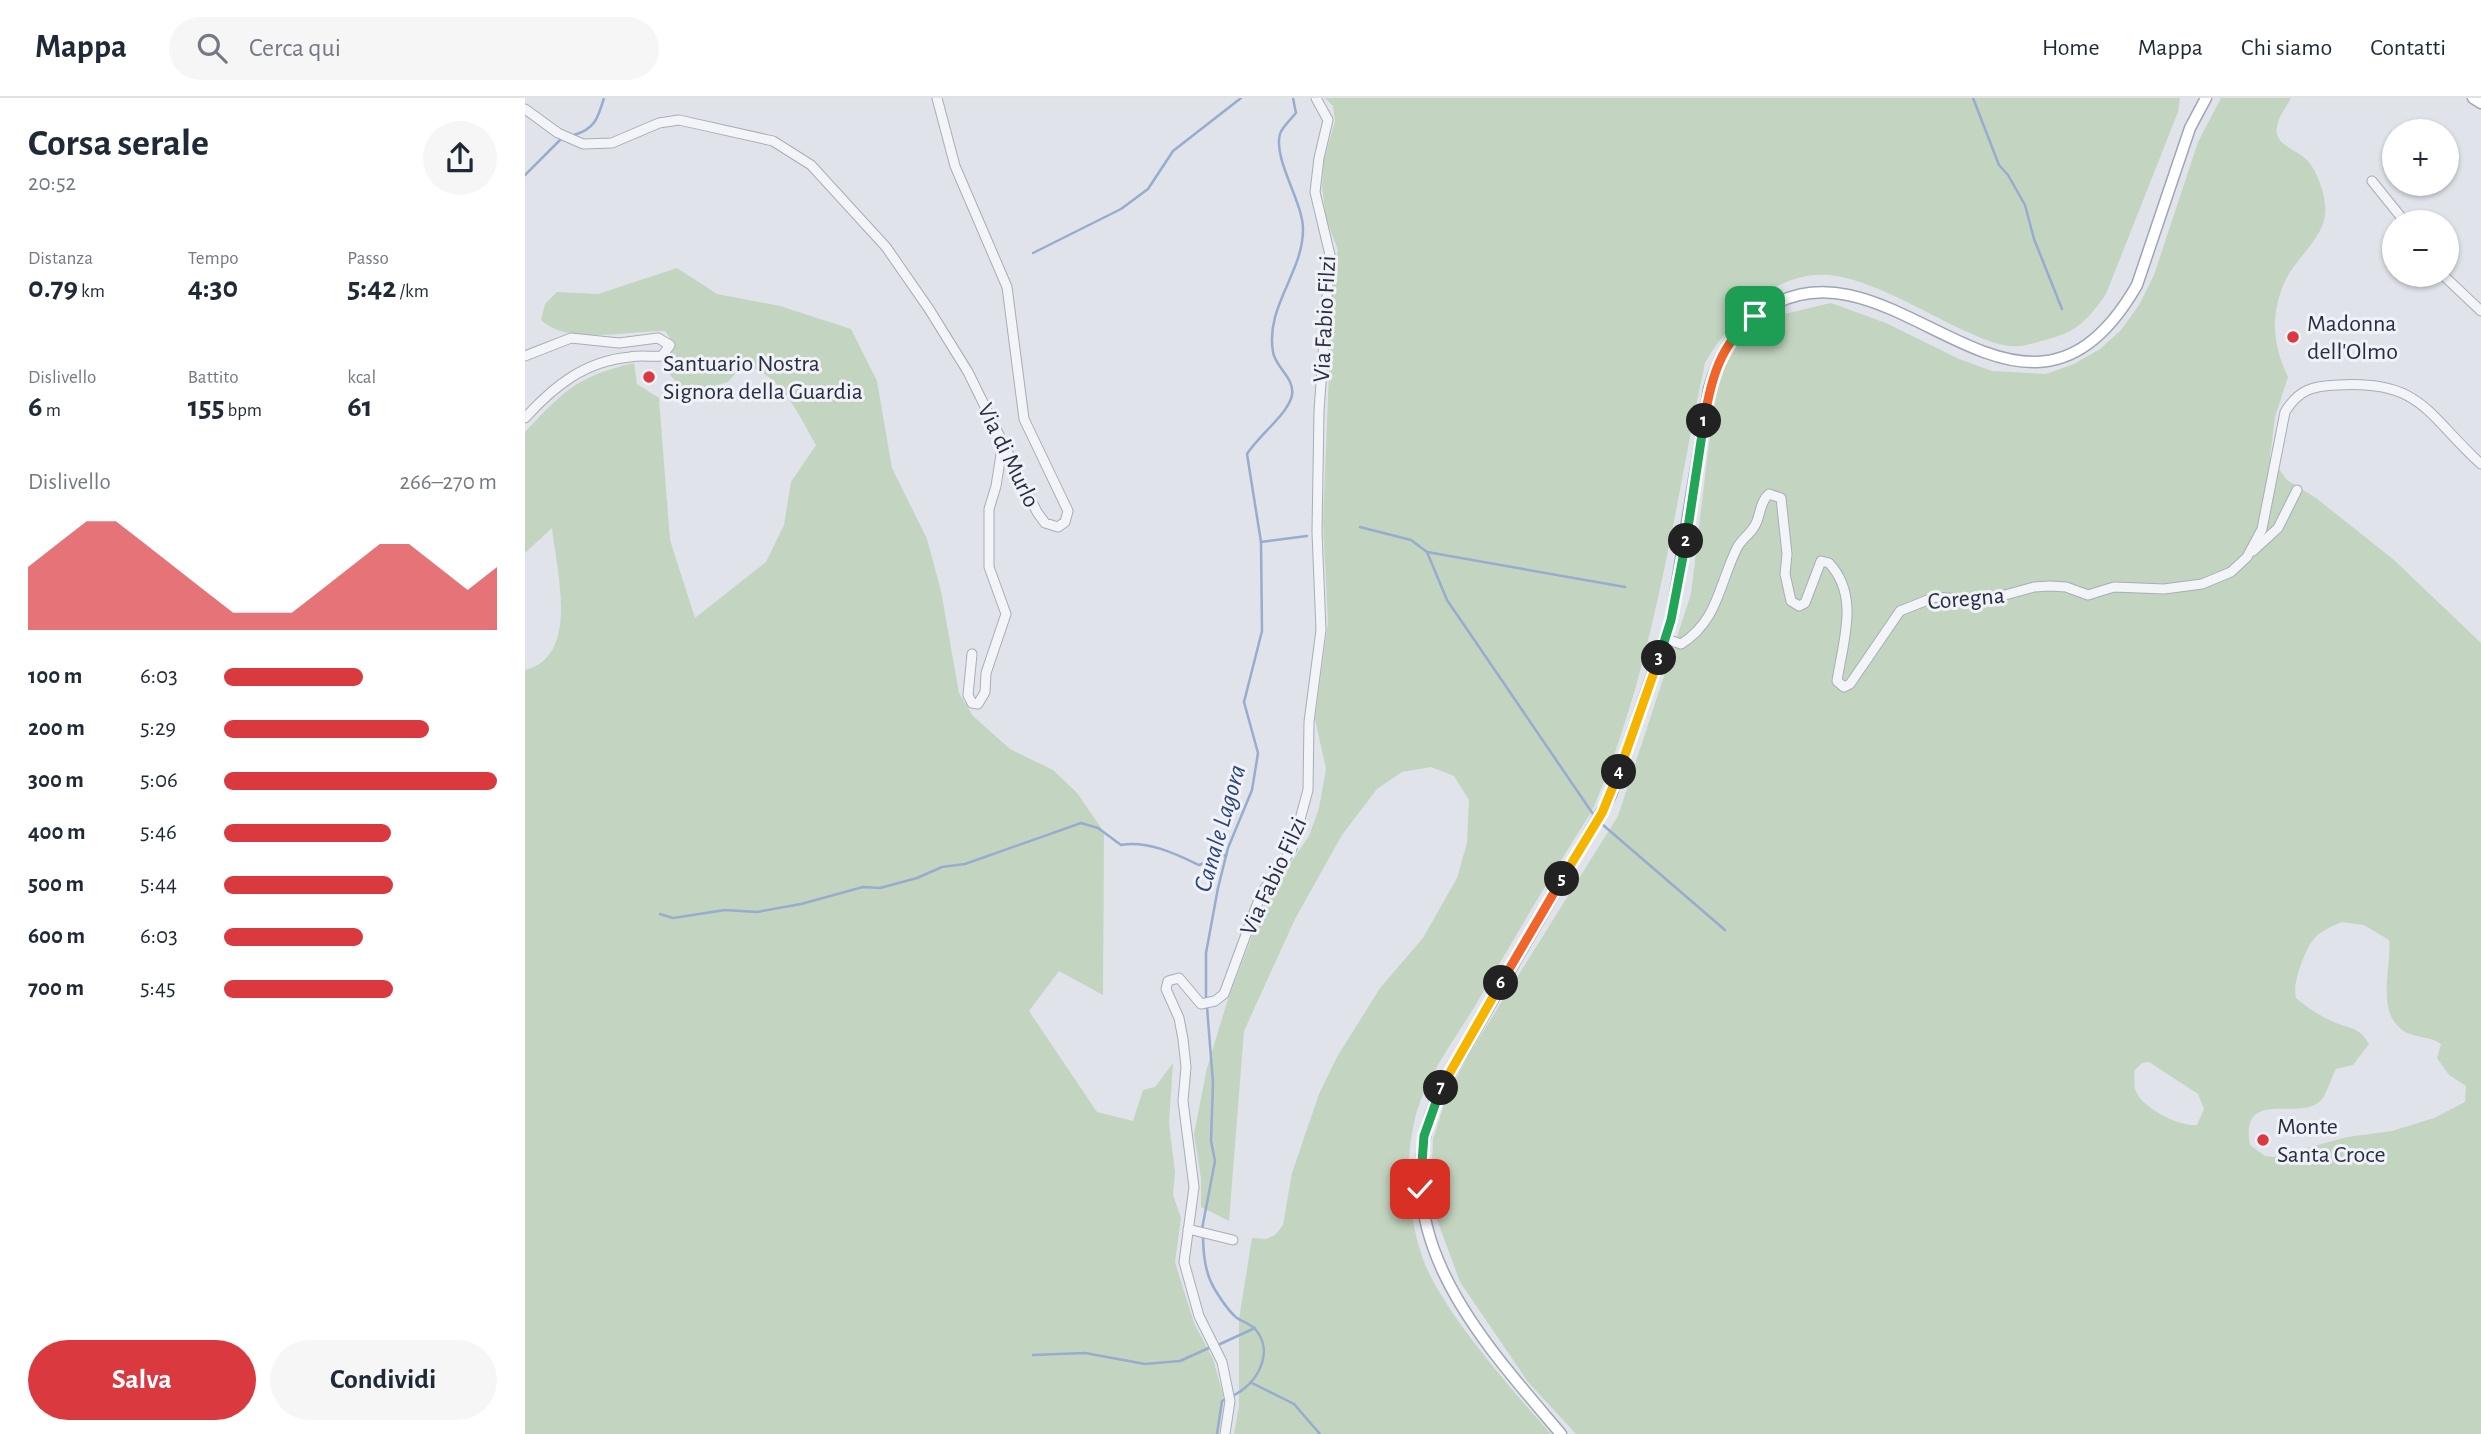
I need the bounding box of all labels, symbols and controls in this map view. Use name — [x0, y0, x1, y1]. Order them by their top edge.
search box — [169, 17, 659, 80]
icon: search — [193, 29, 231, 67]
text: Mappa — [35, 31, 127, 64]
text: Cerca qui — [249, 35, 341, 61]
text: Home — [2042, 36, 2100, 60]
text: Mappa — [2138, 36, 2203, 60]
text: Chi siamo — [2241, 36, 2332, 60]
text: Contatti — [2370, 36, 2446, 60]
map controls — [2382, 119, 2459, 287]
button: + — [2382, 119, 2459, 196]
button: share — [423, 121, 497, 195]
text: Corsa serale — [28, 125, 209, 163]
text: 20:52 — [28, 172, 76, 195]
button: − — [2382, 210, 2459, 287]
text: Distanza — [28, 249, 93, 268]
text: Tempo — [188, 249, 239, 268]
text: Passo — [347, 249, 389, 268]
street label: Via Fabio Filzi — [1310, 255, 1340, 383]
text: 0.79 — [28, 273, 78, 303]
text: 4:30 — [188, 273, 238, 303]
text: 5:42 — [347, 273, 396, 303]
text: km — [78, 282, 105, 301]
text: /km — [396, 282, 429, 301]
pin — [1725, 286, 1785, 346]
icon: arrive — [1736, 297, 1774, 335]
place label: Madonna dell'Olmo — [2307, 312, 2398, 364]
marker: Madonna dell'Olmo — [2285, 329, 2301, 345]
place label: Santuario Nostra Signora della Guardia — [663, 352, 863, 404]
text: Dislivello — [28, 368, 96, 387]
text: Battito — [188, 368, 238, 387]
text: kcal — [347, 368, 376, 387]
marker: Santuario Nostra Signora della Guardia — [641, 369, 657, 385]
text: 6 — [28, 392, 43, 422]
text: 155 — [188, 392, 224, 422]
text: 61 — [347, 392, 373, 422]
street label: Via di Murlo — [973, 400, 1044, 511]
text: m — [43, 401, 61, 420]
text: bpm — [224, 401, 262, 420]
pin: 1 — [1687, 404, 1721, 438]
text: 1 — [1700, 411, 1707, 430]
text: Dislivello — [28, 471, 111, 494]
text: 266–270 m — [400, 471, 497, 494]
pin: 2 — [1669, 524, 1703, 558]
text: 2 — [1681, 531, 1690, 550]
street label: Coregna — [1927, 584, 2006, 614]
pin: 3 — [1641, 640, 1677, 676]
text: 3 — [1654, 648, 1663, 667]
text: 100 m — [28, 665, 82, 688]
text: 6:03 — [140, 665, 178, 688]
text: 200 m — [28, 717, 85, 740]
text: 5:29 — [140, 717, 176, 740]
pin: 4 — [1601, 754, 1637, 790]
water label: Canale Lagora — [1189, 762, 1251, 895]
text: 4 — [1614, 762, 1623, 781]
text: 300 m — [28, 769, 84, 792]
text: 5:06 — [140, 769, 178, 792]
street label: Via Fabio Filzi — [1236, 814, 1312, 939]
text: 400 m — [28, 821, 86, 844]
text: 5:46 — [140, 821, 177, 844]
pin: 5 — [1545, 862, 1579, 896]
text: 5 — [1557, 869, 1566, 888]
text: 500 m — [28, 873, 84, 896]
text: 5:44 — [140, 873, 177, 896]
text: 600 m — [28, 925, 85, 948]
text: 6:03 — [140, 925, 178, 948]
pin: 6 — [1483, 966, 1518, 1001]
text: 6 — [1496, 973, 1505, 992]
text: 700 m — [28, 977, 84, 1000]
text: 5:45 — [140, 977, 176, 1000]
pin: 7 — [1423, 1070, 1459, 1105]
text: 7 — [1436, 1078, 1445, 1097]
place label: Monte Santa Croce — [2277, 1115, 2386, 1167]
marker: Monte Santa Croce — [2255, 1132, 2271, 1148]
pin — [1390, 1159, 1450, 1219]
icon: check — [1401, 1170, 1439, 1208]
button: Salva — [28, 1340, 256, 1420]
button: Condividi — [270, 1340, 497, 1420]

